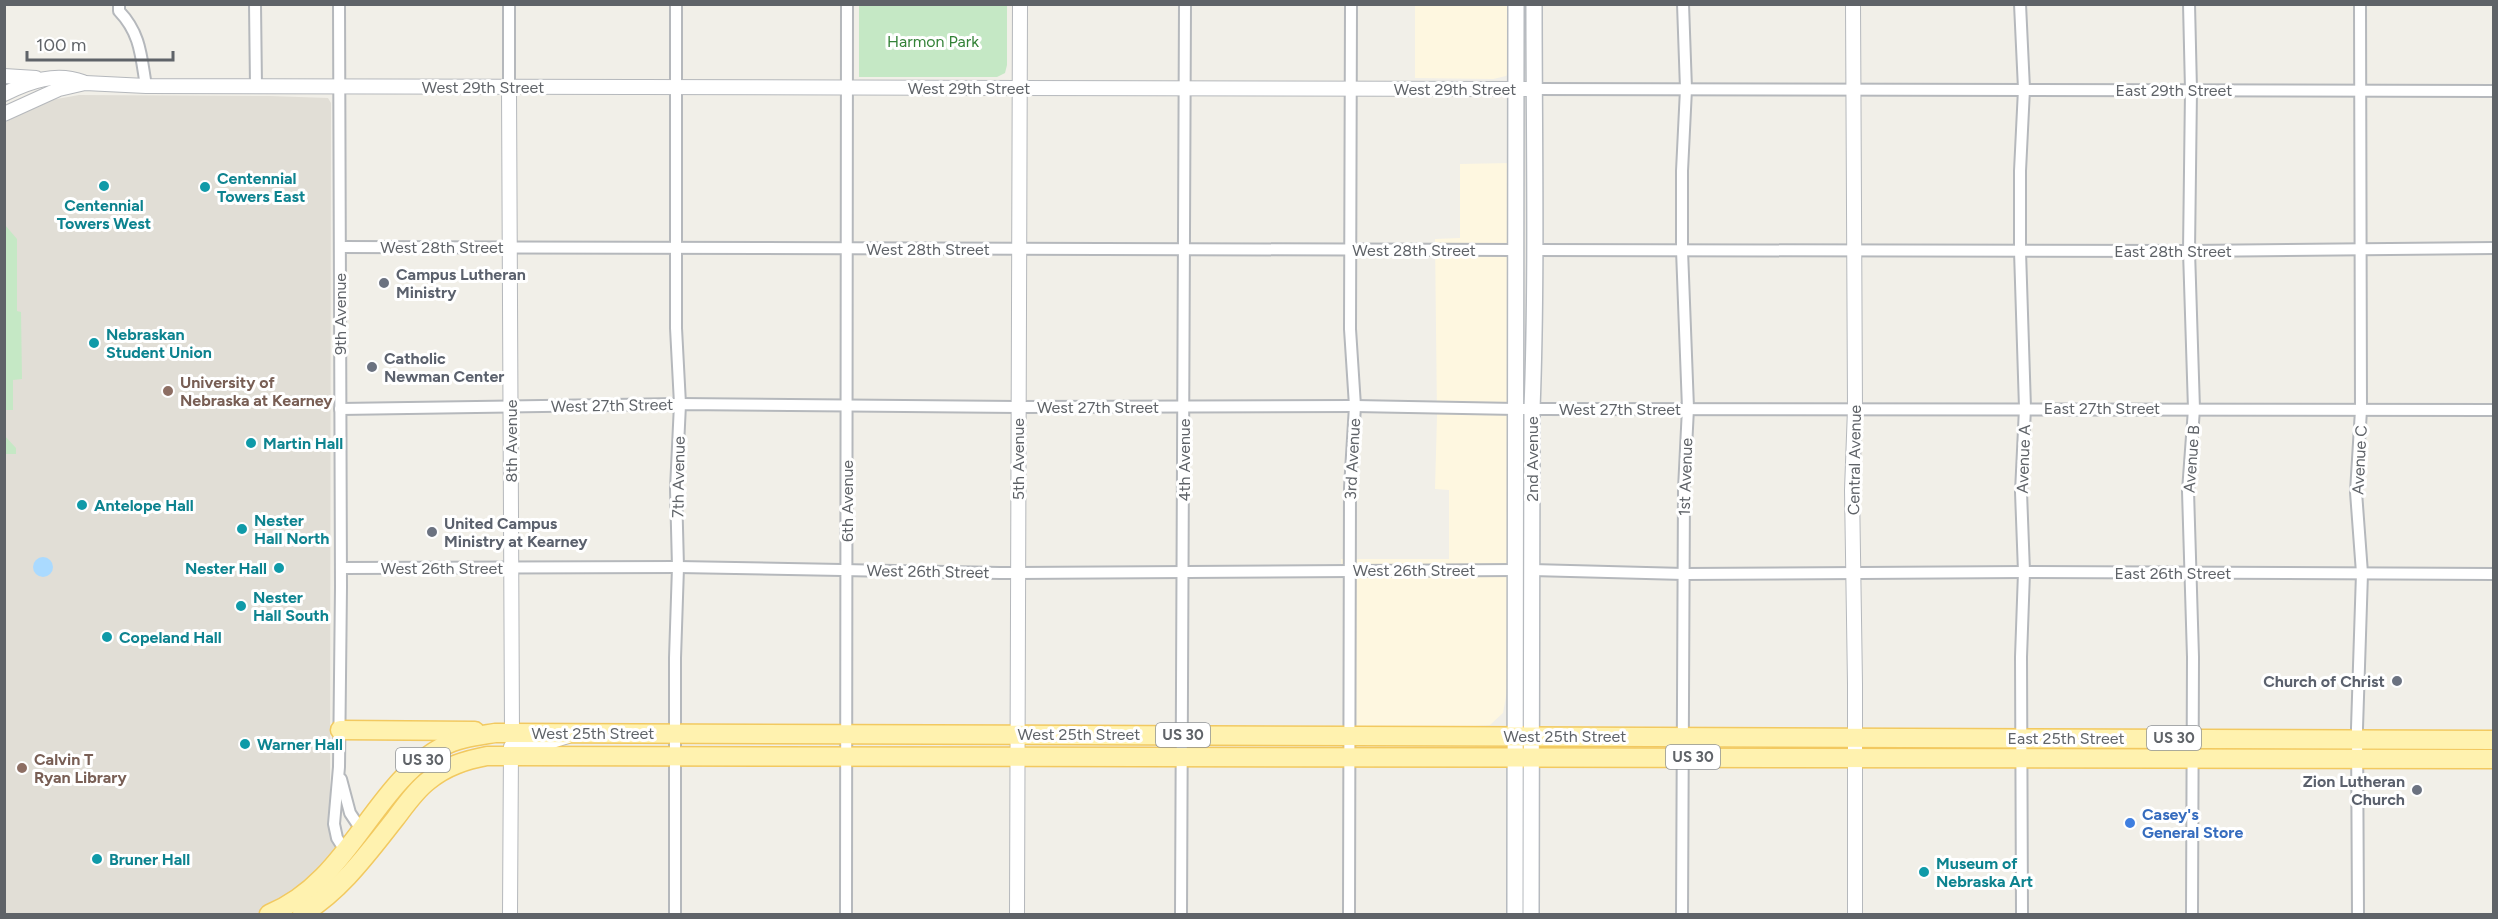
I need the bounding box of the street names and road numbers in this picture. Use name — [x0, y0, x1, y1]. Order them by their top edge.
street label: West 29th Street — [422, 78, 544, 97]
street label: West 29th Street — [908, 79, 1030, 98]
street label: West 29th Street — [1394, 80, 1516, 99]
street label: East 29th Street — [2116, 81, 2232, 100]
street label: West 28th Street — [380, 238, 504, 257]
street label: West 28th Street — [866, 240, 990, 259]
street label: West 28th Street — [1352, 241, 1476, 260]
street label: East 28th Street — [2114, 242, 2232, 261]
street label: 9th Avenue — [331, 273, 350, 355]
street label: West 27th Street — [551, 395, 673, 416]
street label: West 27th Street — [1037, 398, 1159, 417]
street label: 8th Avenue — [502, 399, 521, 482]
street label: East 27th Street — [2044, 399, 2160, 418]
street label: West 27th Street — [1559, 400, 1681, 419]
street label: Central Avenue — [1844, 404, 1865, 515]
street label: 2nd Avenue — [1523, 416, 1542, 502]
street label: 5th Avenue — [1009, 418, 1028, 500]
street label: 4th Avenue — [1175, 418, 1194, 501]
street label: 3rd Avenue — [1341, 418, 1364, 500]
street label: Avenue A — [2013, 424, 2034, 494]
street label: Avenue B — [2180, 424, 2203, 494]
street label: Avenue C — [2348, 425, 2371, 495]
street label: 7th Avenue — [668, 436, 689, 518]
street label: 1st Avenue — [1675, 437, 1696, 516]
street label: 6th Avenue — [838, 460, 857, 542]
street label: West 26th Street — [381, 559, 503, 578]
street label: West 26th Street — [867, 561, 989, 582]
street label: West 26th Street — [1353, 561, 1475, 580]
street label: East 26th Street — [2115, 564, 2231, 583]
road number: US 30 — [1156, 723, 1210, 747]
street label: West 25th Street — [532, 724, 654, 743]
street label: West 25th Street — [1018, 725, 1140, 744]
road number: US 30 — [2147, 726, 2201, 750]
street label: West 25th Street — [1504, 727, 1626, 746]
street label: East 25th Street — [2008, 729, 2124, 748]
road number: US 30 — [1666, 745, 1720, 769]
road number: US 30 — [396, 748, 450, 772]

